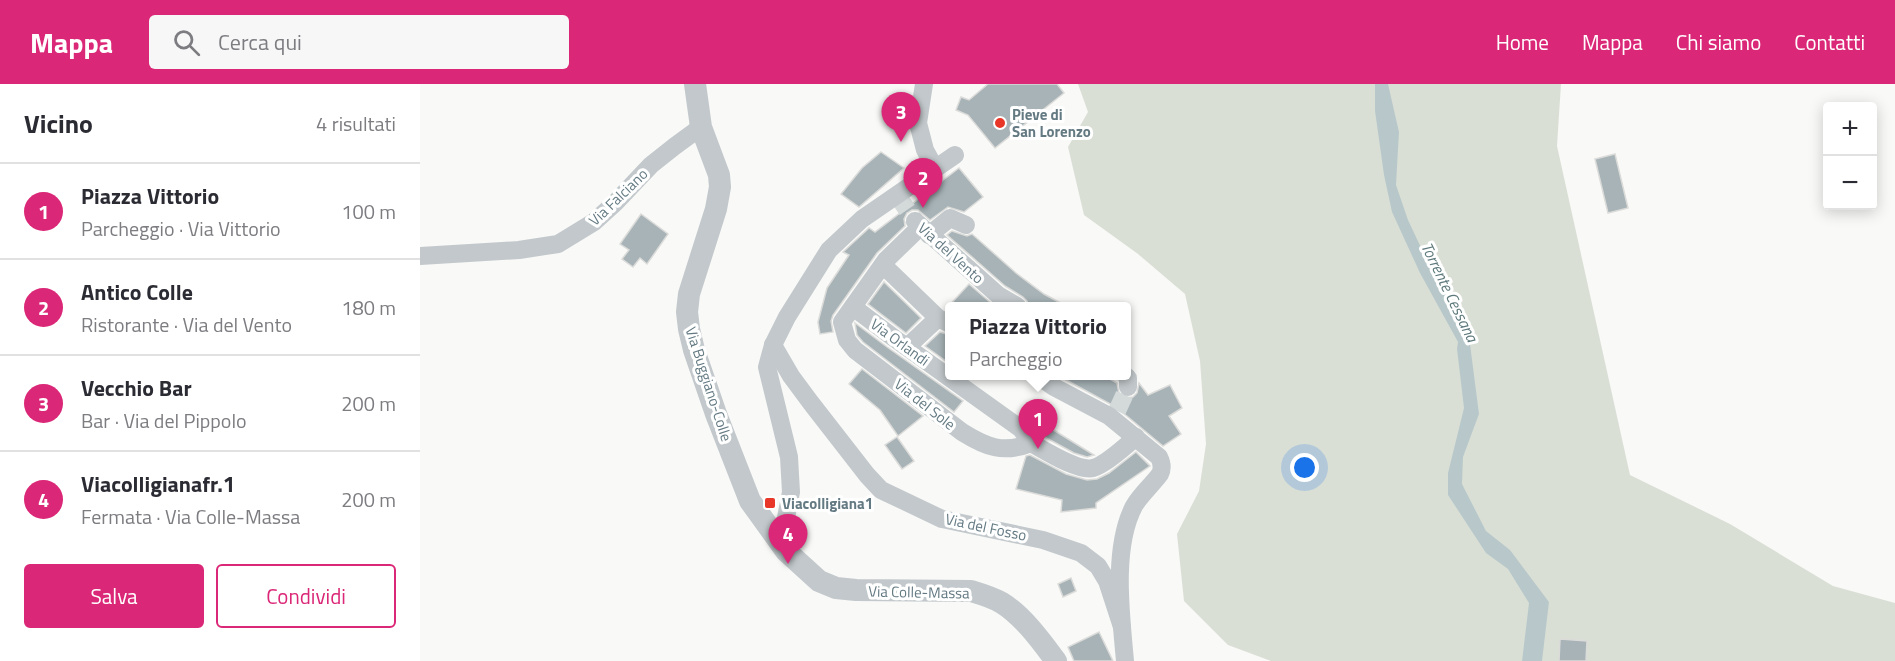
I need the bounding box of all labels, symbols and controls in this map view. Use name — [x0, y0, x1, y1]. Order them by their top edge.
search box — [149, 15, 569, 69]
text: Mappa — [30, 21, 113, 64]
text: Cerca qui — [218, 25, 302, 59]
icon: search — [170, 26, 203, 59]
text: Home — [1496, 26, 1549, 58]
text: Mappa — [1582, 26, 1643, 58]
text: Chi siamo — [1676, 26, 1761, 58]
text: Contatti — [1794, 26, 1865, 58]
pin: 3 — [882, 92, 920, 142]
map controls — [1823, 102, 1877, 210]
button: + — [1823, 102, 1877, 156]
place label: Pieve di San Lorenzo — [1012, 103, 1091, 143]
text: Vicino — [24, 104, 93, 143]
text: 4 risultati — [316, 108, 396, 139]
marker: Pieve di San Lorenzo — [993, 116, 1007, 130]
button: − — [1823, 156, 1877, 210]
pin: 2 — [904, 158, 942, 208]
street label: Via Falciano — [583, 163, 653, 231]
text: Piazza Vittorio — [81, 179, 219, 213]
text: 1 — [38, 196, 49, 227]
text: 100 m — [341, 196, 396, 227]
text: Parcheggio · Via Vittorio — [81, 213, 281, 244]
street label: Via del Vento — [913, 217, 989, 289]
water label: Torrente Cessana — [1415, 238, 1485, 347]
text: Antico Colle — [81, 275, 193, 309]
text: 2 — [38, 292, 49, 323]
text: 180 m — [341, 292, 396, 323]
popup — [945, 302, 1131, 380]
text: Ristorante · Via del Vento — [81, 309, 292, 340]
text: Piazza Vittorio — [969, 309, 1107, 343]
street label: Via Orlandi — [866, 313, 934, 371]
street label: Via Buggiano-Colle — [680, 324, 738, 444]
text: Parcheggio — [969, 343, 1062, 374]
text: Vecchio Bar — [81, 371, 192, 405]
street label: Via del Sole — [889, 373, 961, 435]
text: 3 — [38, 388, 49, 419]
text: 200 m — [341, 388, 396, 419]
pin: 1 — [1018, 400, 1058, 449]
text: Bar · Via del Pippolo — [81, 405, 247, 436]
your location — [1290, 453, 1319, 482]
text: Viacolligianafr.1 — [81, 467, 235, 501]
text: 4 — [38, 484, 49, 515]
text: 200 m — [341, 484, 396, 515]
place label: Viacolligiana1 — [782, 492, 873, 515]
marker: Viacolligiana1 — [763, 496, 777, 510]
text: Fermata · Via Colle-Massa — [81, 501, 300, 532]
street label: Via del Fosso — [943, 507, 1029, 547]
pin: 4 — [768, 514, 808, 564]
button: Salva — [24, 564, 204, 628]
button: Condividi — [216, 564, 396, 628]
street label: Via Colle-Massa — [868, 580, 970, 604]

